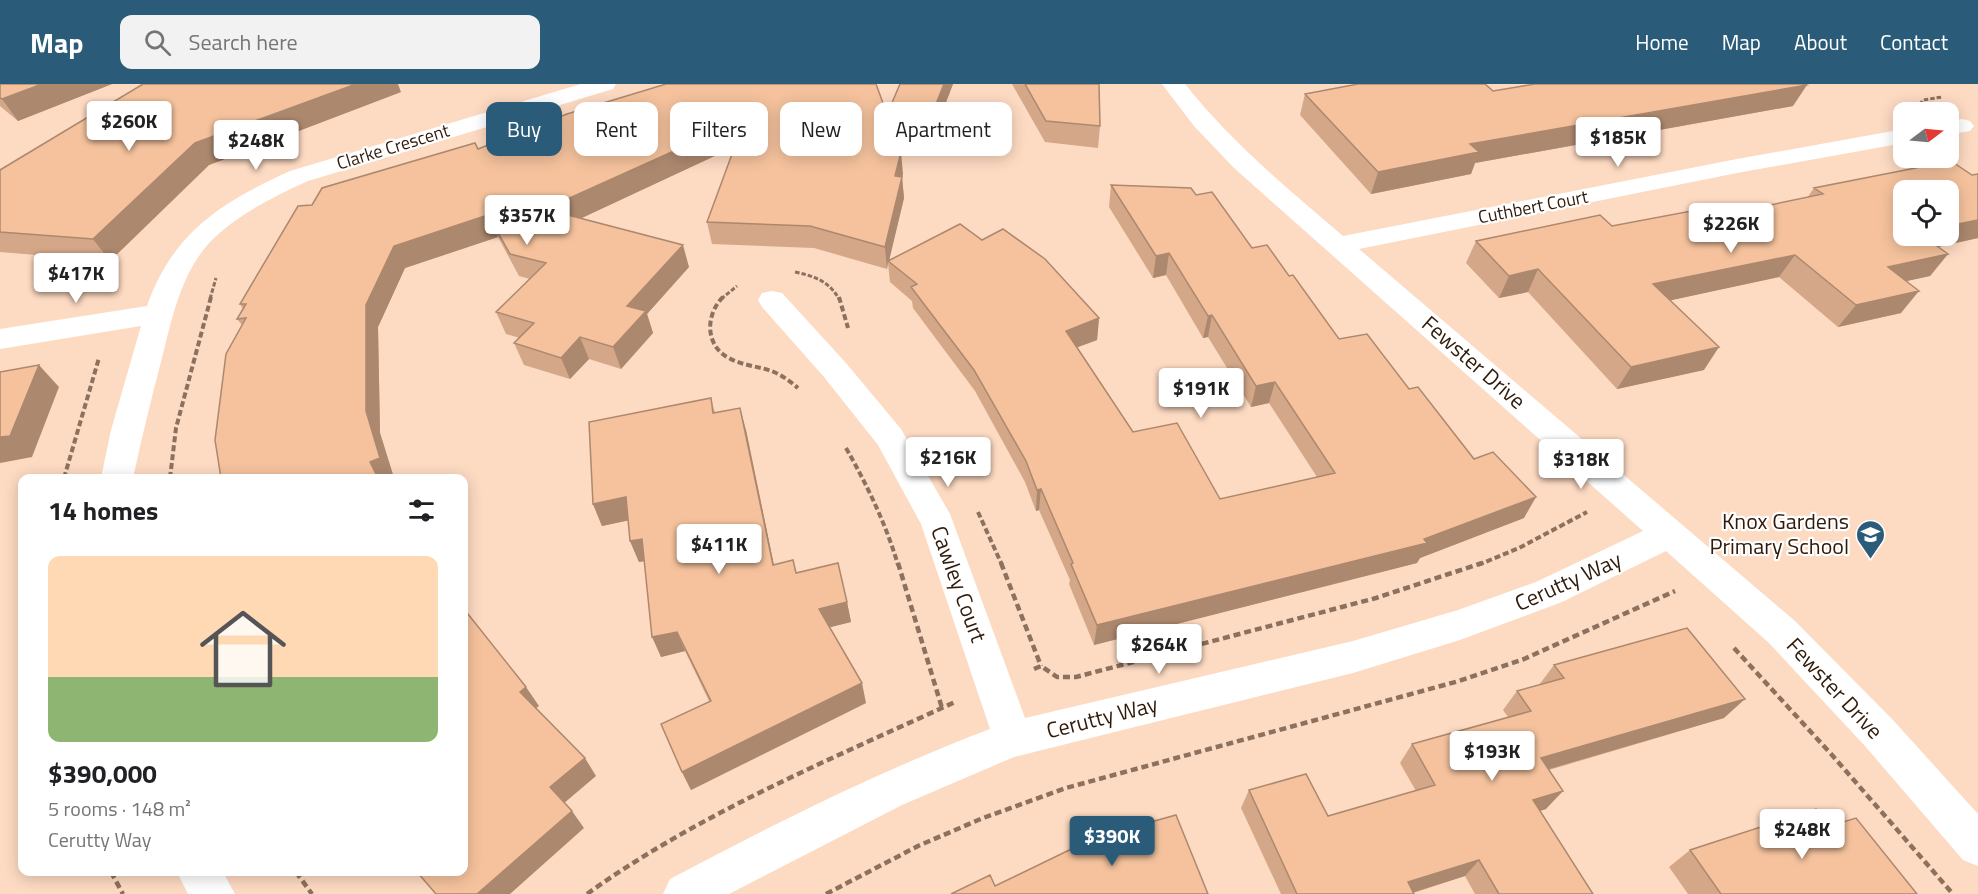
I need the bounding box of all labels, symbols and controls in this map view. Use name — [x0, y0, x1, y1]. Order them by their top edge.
search box — [120, 15, 540, 69]
text: Map — [30, 21, 84, 64]
text: Search here — [189, 25, 298, 59]
icon: search — [141, 26, 174, 59]
text: Home — [1635, 26, 1689, 58]
text: Map — [1722, 26, 1761, 58]
text: About — [1794, 26, 1847, 58]
text: Contact — [1880, 26, 1948, 58]
pin: $260K — [87, 101, 171, 152]
chip: Buy — [486, 102, 562, 156]
chip: Rent — [574, 102, 658, 156]
chip: Filters — [670, 102, 768, 156]
chip: New — [780, 102, 862, 156]
chip: Apartment — [874, 102, 1012, 156]
north arrow — [1893, 102, 1959, 168]
map controls — [1893, 102, 1959, 246]
text: $260K — [101, 105, 157, 136]
street label: Clarke Crescent — [333, 116, 453, 176]
pin: $185K — [1576, 117, 1660, 168]
pin: $248K — [214, 120, 298, 171]
text: $185K — [1590, 121, 1646, 152]
text: $248K — [228, 124, 284, 155]
button: locate — [1893, 180, 1959, 246]
street label: Cuthbert Court — [1476, 182, 1591, 230]
pin: $357K — [485, 195, 569, 246]
text: $357K — [499, 199, 555, 230]
pin: $226K — [1689, 203, 1773, 254]
text: $226K — [1703, 207, 1759, 238]
pin: $417K — [34, 253, 118, 304]
text: $417K — [48, 257, 104, 288]
street label: Fewster Drive — [1414, 307, 1534, 417]
pin: $191K — [1159, 368, 1243, 419]
text: $191K — [1173, 372, 1229, 403]
pin: $216K — [906, 437, 990, 488]
pin: $318K — [1539, 439, 1623, 490]
text: $216K — [920, 441, 976, 472]
text: $318K — [1553, 443, 1609, 474]
text: 14 homes — [48, 491, 158, 530]
icon: filters — [405, 494, 438, 527]
place label: Knox Gardens Primary School — [1709, 504, 1849, 563]
school or university icon: Knox Gardens Primary School — [1854, 518, 1886, 560]
street label: Cawley Court — [922, 521, 996, 647]
pin: $411K — [677, 524, 761, 575]
text: $411K — [691, 528, 747, 559]
street label: Cerutty Way — [1509, 542, 1627, 620]
icon: home — [189, 595, 297, 703]
pin: $264K — [1117, 624, 1201, 675]
text: $264K — [1131, 628, 1187, 659]
street label: Fewster Drive — [1779, 629, 1891, 747]
street label: Cerutty Way — [1043, 687, 1162, 747]
pin: $193K — [1450, 731, 1534, 782]
text: $193K — [1464, 735, 1520, 766]
text: $390,000 — [48, 754, 157, 793]
text: 5 rooms · 148 m² — [48, 793, 191, 824]
pin: $248K — [1760, 809, 1844, 860]
text: $248K — [1774, 813, 1830, 844]
pin: $390K — [1070, 816, 1154, 867]
text: $390K — [1084, 820, 1140, 851]
text: Cerutty Way — [48, 824, 151, 855]

